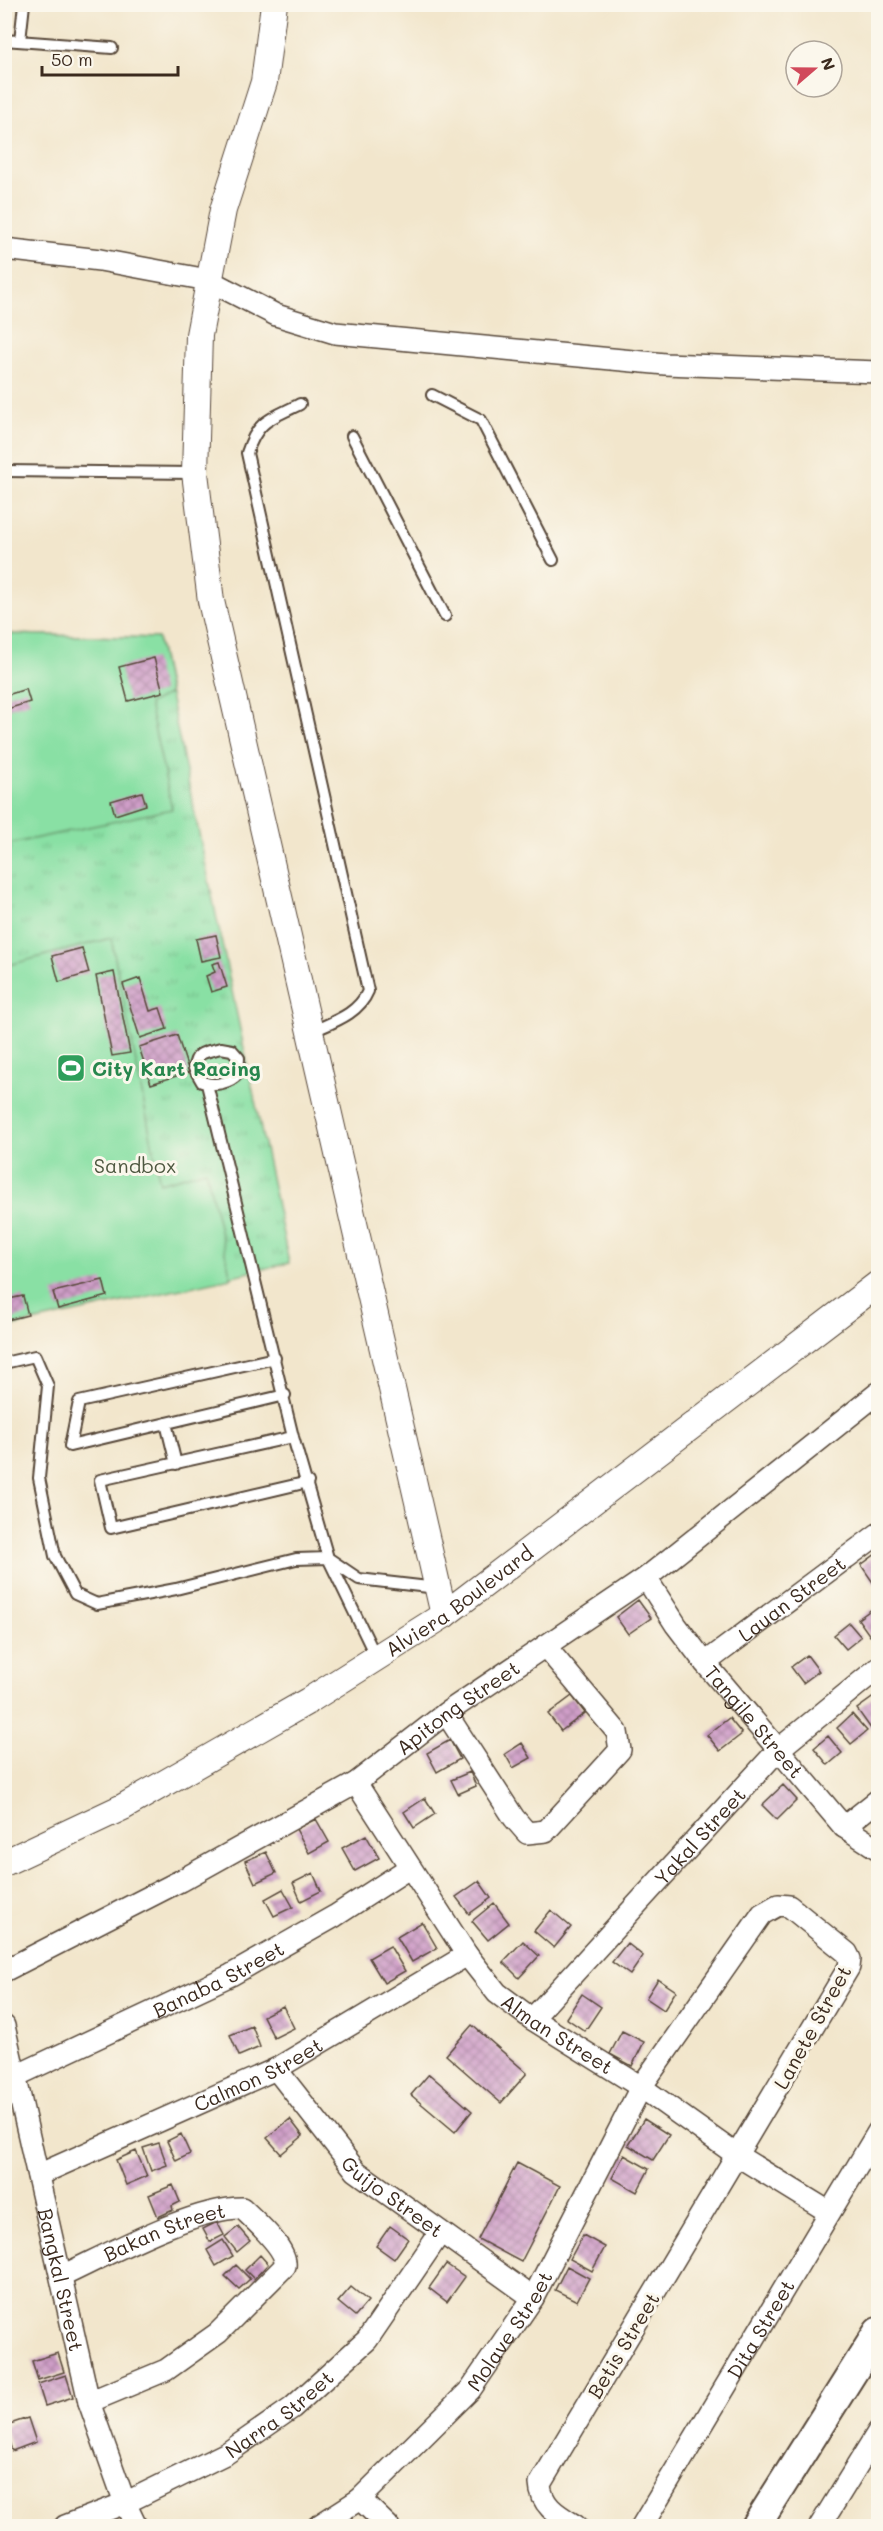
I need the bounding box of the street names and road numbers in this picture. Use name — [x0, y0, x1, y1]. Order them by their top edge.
street label: Alviera Boulevard — [380, 1539, 538, 1662]
street label: Lauan Street — [733, 1550, 851, 1647]
street label: Apitong Street — [391, 1654, 524, 1760]
street label: Tangile Street — [699, 1660, 810, 1783]
street label: Yakal Street — [648, 1782, 751, 1890]
street label: Banaba Street — [148, 1935, 288, 2023]
street label: Lanete Street — [767, 1960, 857, 2094]
street label: Alman Street — [496, 1988, 618, 2080]
street label: Calmon Street — [189, 2031, 327, 2117]
street label: Guijo Street — [336, 2150, 449, 2243]
street label: Bakan Street — [99, 2197, 227, 2267]
street label: Bangkal Street — [33, 2206, 90, 2354]
street label: Molave Street — [460, 2266, 558, 2396]
street label: Dita Street — [720, 2274, 800, 2383]
street label: Betis Street — [581, 2287, 665, 2403]
street label: Narra Street — [220, 2364, 339, 2464]

